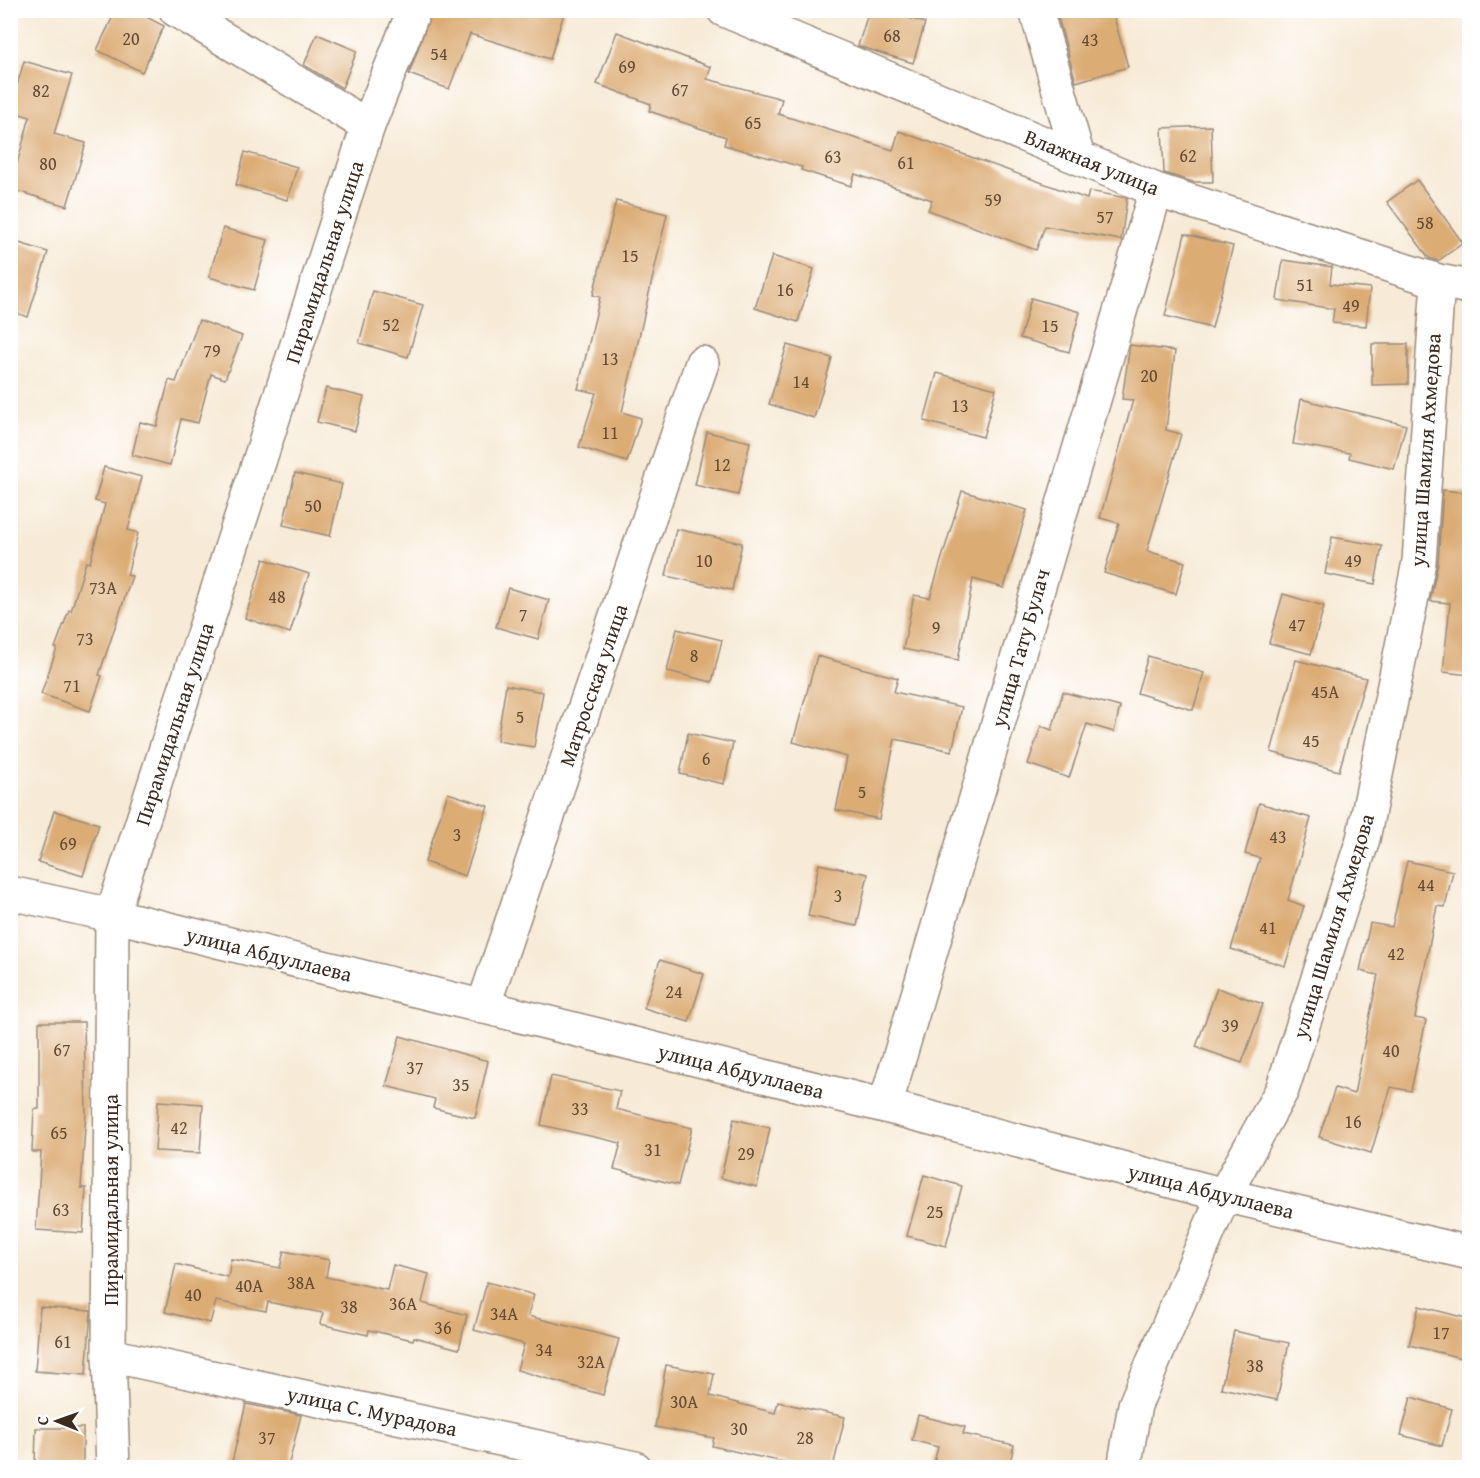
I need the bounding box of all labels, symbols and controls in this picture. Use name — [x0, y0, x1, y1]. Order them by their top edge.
house number: 68 — [883, 22, 901, 49]
house number: 20 — [122, 25, 140, 52]
house number: 43 — [1081, 26, 1099, 53]
house number: 54 — [430, 40, 448, 67]
house number: 69 — [618, 53, 636, 80]
house number: 67 — [671, 76, 689, 103]
house number: 82 — [32, 77, 50, 104]
house number: 65 — [744, 109, 762, 136]
street label: Влажная улица — [1020, 121, 1164, 203]
house number: 62 — [1179, 142, 1197, 169]
house number: 63 — [824, 143, 842, 170]
house number: 61 — [897, 149, 915, 176]
house number: 80 — [39, 150, 57, 177]
street label: Пирамидальная улица — [277, 156, 371, 368]
house number: 59 — [984, 186, 1002, 213]
house number: 57 — [1096, 203, 1114, 230]
house number: 58 — [1416, 209, 1434, 236]
house number: 15 — [621, 242, 639, 269]
house number: 51 — [1296, 271, 1314, 298]
house number: 16 — [776, 276, 794, 303]
house number: 49 — [1342, 292, 1360, 319]
house number: 52 — [382, 311, 400, 338]
house number: 15 — [1041, 312, 1059, 339]
street label: улица Шамиля Ахмедова — [1401, 332, 1449, 569]
house number: 79 — [203, 337, 221, 364]
house number: 13 — [601, 345, 619, 372]
house number: 20 — [1140, 362, 1158, 389]
house number: 14 — [792, 368, 810, 395]
house number: 13 — [951, 392, 969, 419]
house number: 11 — [601, 419, 619, 446]
house number: 12 — [713, 451, 731, 478]
house number: 50 — [304, 492, 322, 519]
house number: 10 — [695, 547, 713, 574]
house number: 49 — [1344, 547, 1362, 574]
street label: улица Тату Булач — [982, 565, 1057, 732]
house number: 73А — [89, 574, 117, 601]
house number: 48 — [268, 583, 286, 610]
street label: Матросская улица — [551, 599, 635, 771]
house number: 7 — [519, 601, 527, 628]
house number: 47 — [1288, 611, 1306, 638]
house number: 9 — [932, 614, 940, 641]
street label: Пирамидальная улица — [127, 618, 221, 830]
house number: 73 — [76, 625, 94, 652]
house number: 8 — [690, 642, 698, 669]
house number: 71 — [63, 672, 81, 699]
house number: 45А — [1311, 678, 1339, 705]
house number: 5 — [516, 703, 524, 730]
house number: 45 — [1302, 727, 1320, 754]
house number: 6 — [702, 745, 710, 772]
house number: 5 — [858, 778, 866, 805]
street label: улица Шамиля Ахмедова — [1284, 810, 1382, 1043]
house number: 3 — [453, 821, 461, 848]
house number: 43 — [1269, 823, 1287, 850]
house number: 69 — [59, 830, 77, 857]
house number: 44 — [1417, 871, 1435, 898]
house number: 3 — [834, 882, 842, 909]
house number: 41 — [1259, 914, 1277, 941]
street label: улица Абдуллаева — [182, 918, 355, 990]
house number: 42 — [1387, 940, 1405, 967]
house number: 24 — [665, 978, 683, 1005]
house number: 39 — [1221, 1012, 1239, 1039]
street label: улица Абдуллаева — [654, 1035, 827, 1107]
house number: 67 — [53, 1036, 71, 1063]
house number: 40 — [1382, 1037, 1400, 1064]
house number: 37 — [406, 1054, 424, 1081]
house number: 35 — [452, 1071, 470, 1098]
street label: Пирамидальная улица — [95, 1094, 126, 1306]
house number: 33 — [571, 1095, 589, 1122]
house number: 16 — [1344, 1108, 1362, 1135]
house number: 42 — [170, 1114, 188, 1141]
house number: 65 — [50, 1119, 68, 1146]
house number: 31 — [644, 1136, 662, 1163]
house number: 29 — [737, 1140, 755, 1167]
street label: улица Абдуллаева — [1124, 1155, 1297, 1227]
house number: 63 — [52, 1196, 70, 1223]
house number: 25 — [926, 1198, 944, 1225]
house number: 38А — [287, 1269, 315, 1296]
house number: 40А — [235, 1272, 263, 1299]
house number: 40 — [184, 1281, 202, 1308]
house number: 36А — [389, 1290, 417, 1317]
house number: 38 — [340, 1293, 358, 1320]
house number: 34А — [490, 1300, 518, 1327]
house number: 36 — [434, 1314, 452, 1341]
house number: 17 — [1432, 1319, 1450, 1346]
house number: 61 — [54, 1328, 72, 1355]
house number: 34 — [535, 1336, 553, 1363]
house number: 32А — [577, 1348, 605, 1375]
house number: 38 — [1246, 1352, 1264, 1379]
street label: улица С. Мурадова — [283, 1378, 460, 1444]
house number: 30А — [670, 1388, 698, 1415]
north arrow — [27, 1391, 87, 1451]
house number: 30 — [730, 1415, 748, 1442]
text: С — [30, 1416, 54, 1425]
house number: 37 — [258, 1424, 276, 1451]
house number: 28 — [796, 1424, 814, 1451]

